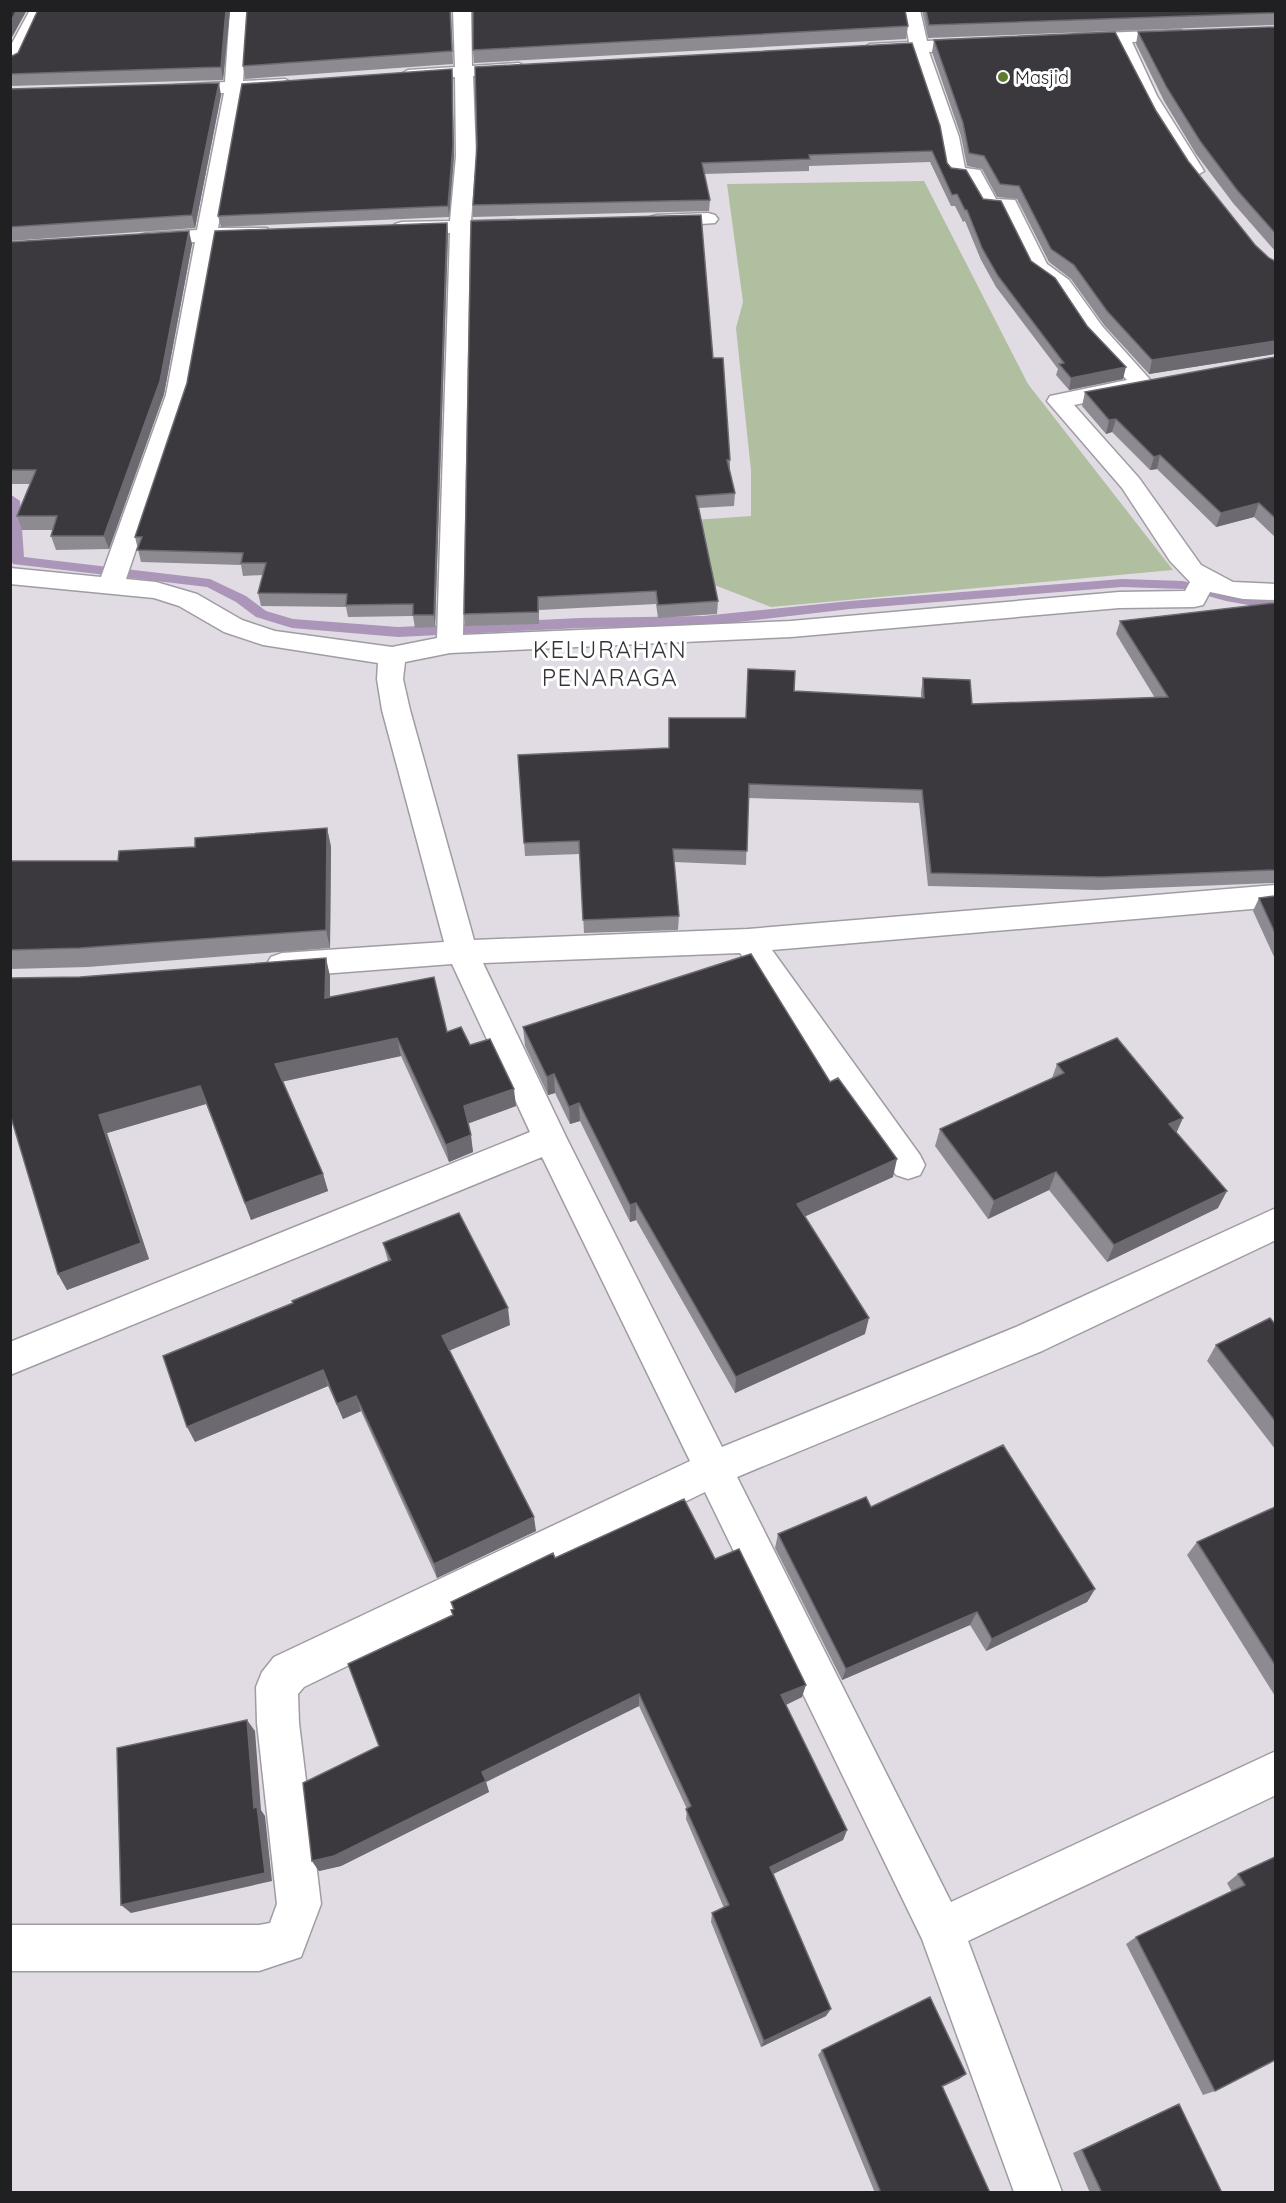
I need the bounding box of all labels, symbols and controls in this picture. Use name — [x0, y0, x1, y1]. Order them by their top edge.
place label: Masjid — [1015, 66, 1069, 89]
marker: Masjid — [996, 70, 1010, 84]
district label: KELURAHAN PENARAGA — [533, 634, 687, 692]

